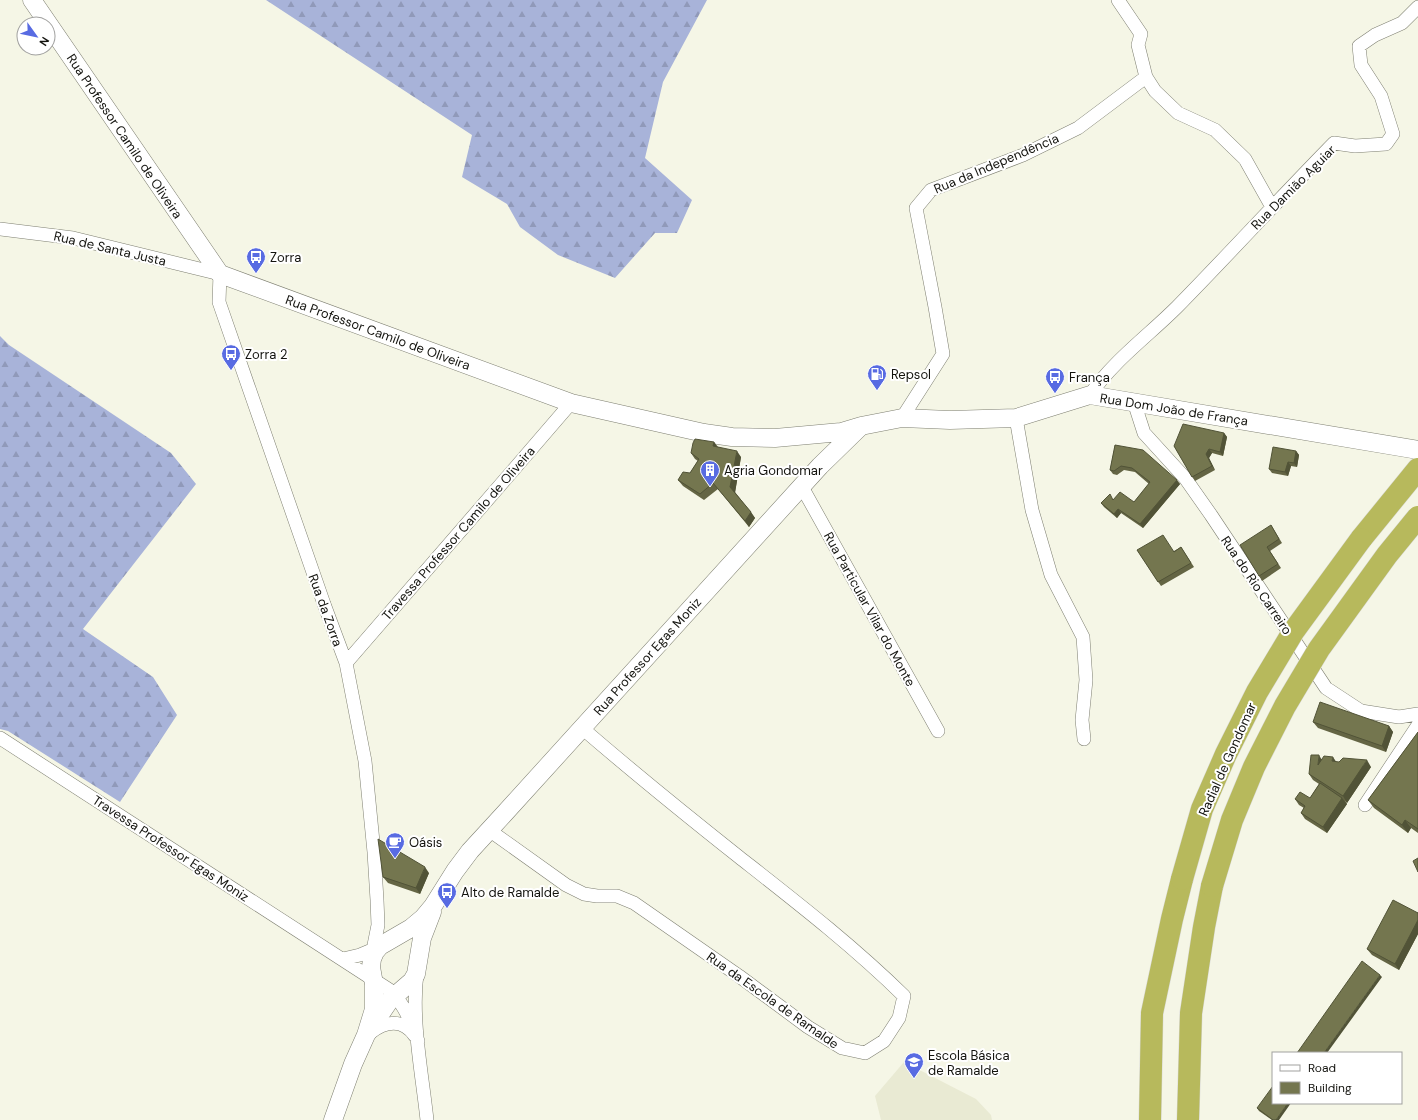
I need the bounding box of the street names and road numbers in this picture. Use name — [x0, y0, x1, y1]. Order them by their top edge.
street label: Rua Professor Camilo de Oliveira — [63, 51, 186, 222]
street label: Rua da Independência — [931, 129, 1061, 197]
street label: Rua Damião Aguiar — [1247, 141, 1339, 233]
street label: Rua de Santa Justa — [52, 227, 168, 270]
street label: Rua Professor Camilo de Oliveira — [283, 291, 472, 374]
street label: Rua Dom João de França — [1099, 389, 1249, 430]
street label: Travessa Professor Camilo de Oliveira — [378, 443, 539, 624]
street label: Rua Particular Vilar do Monte — [820, 529, 919, 689]
street label: Rua do Rio Carreiro — [1217, 533, 1296, 638]
street label: Rua da Zorra — [305, 572, 346, 649]
street label: Rua Professor Egas Moniz — [590, 594, 705, 719]
street label: Radial de Gondomar — [1195, 700, 1260, 819]
street label: Travessa Professor Egas Moniz — [89, 791, 252, 905]
street label: Rua da Escola de Ramalde — [703, 948, 842, 1053]

